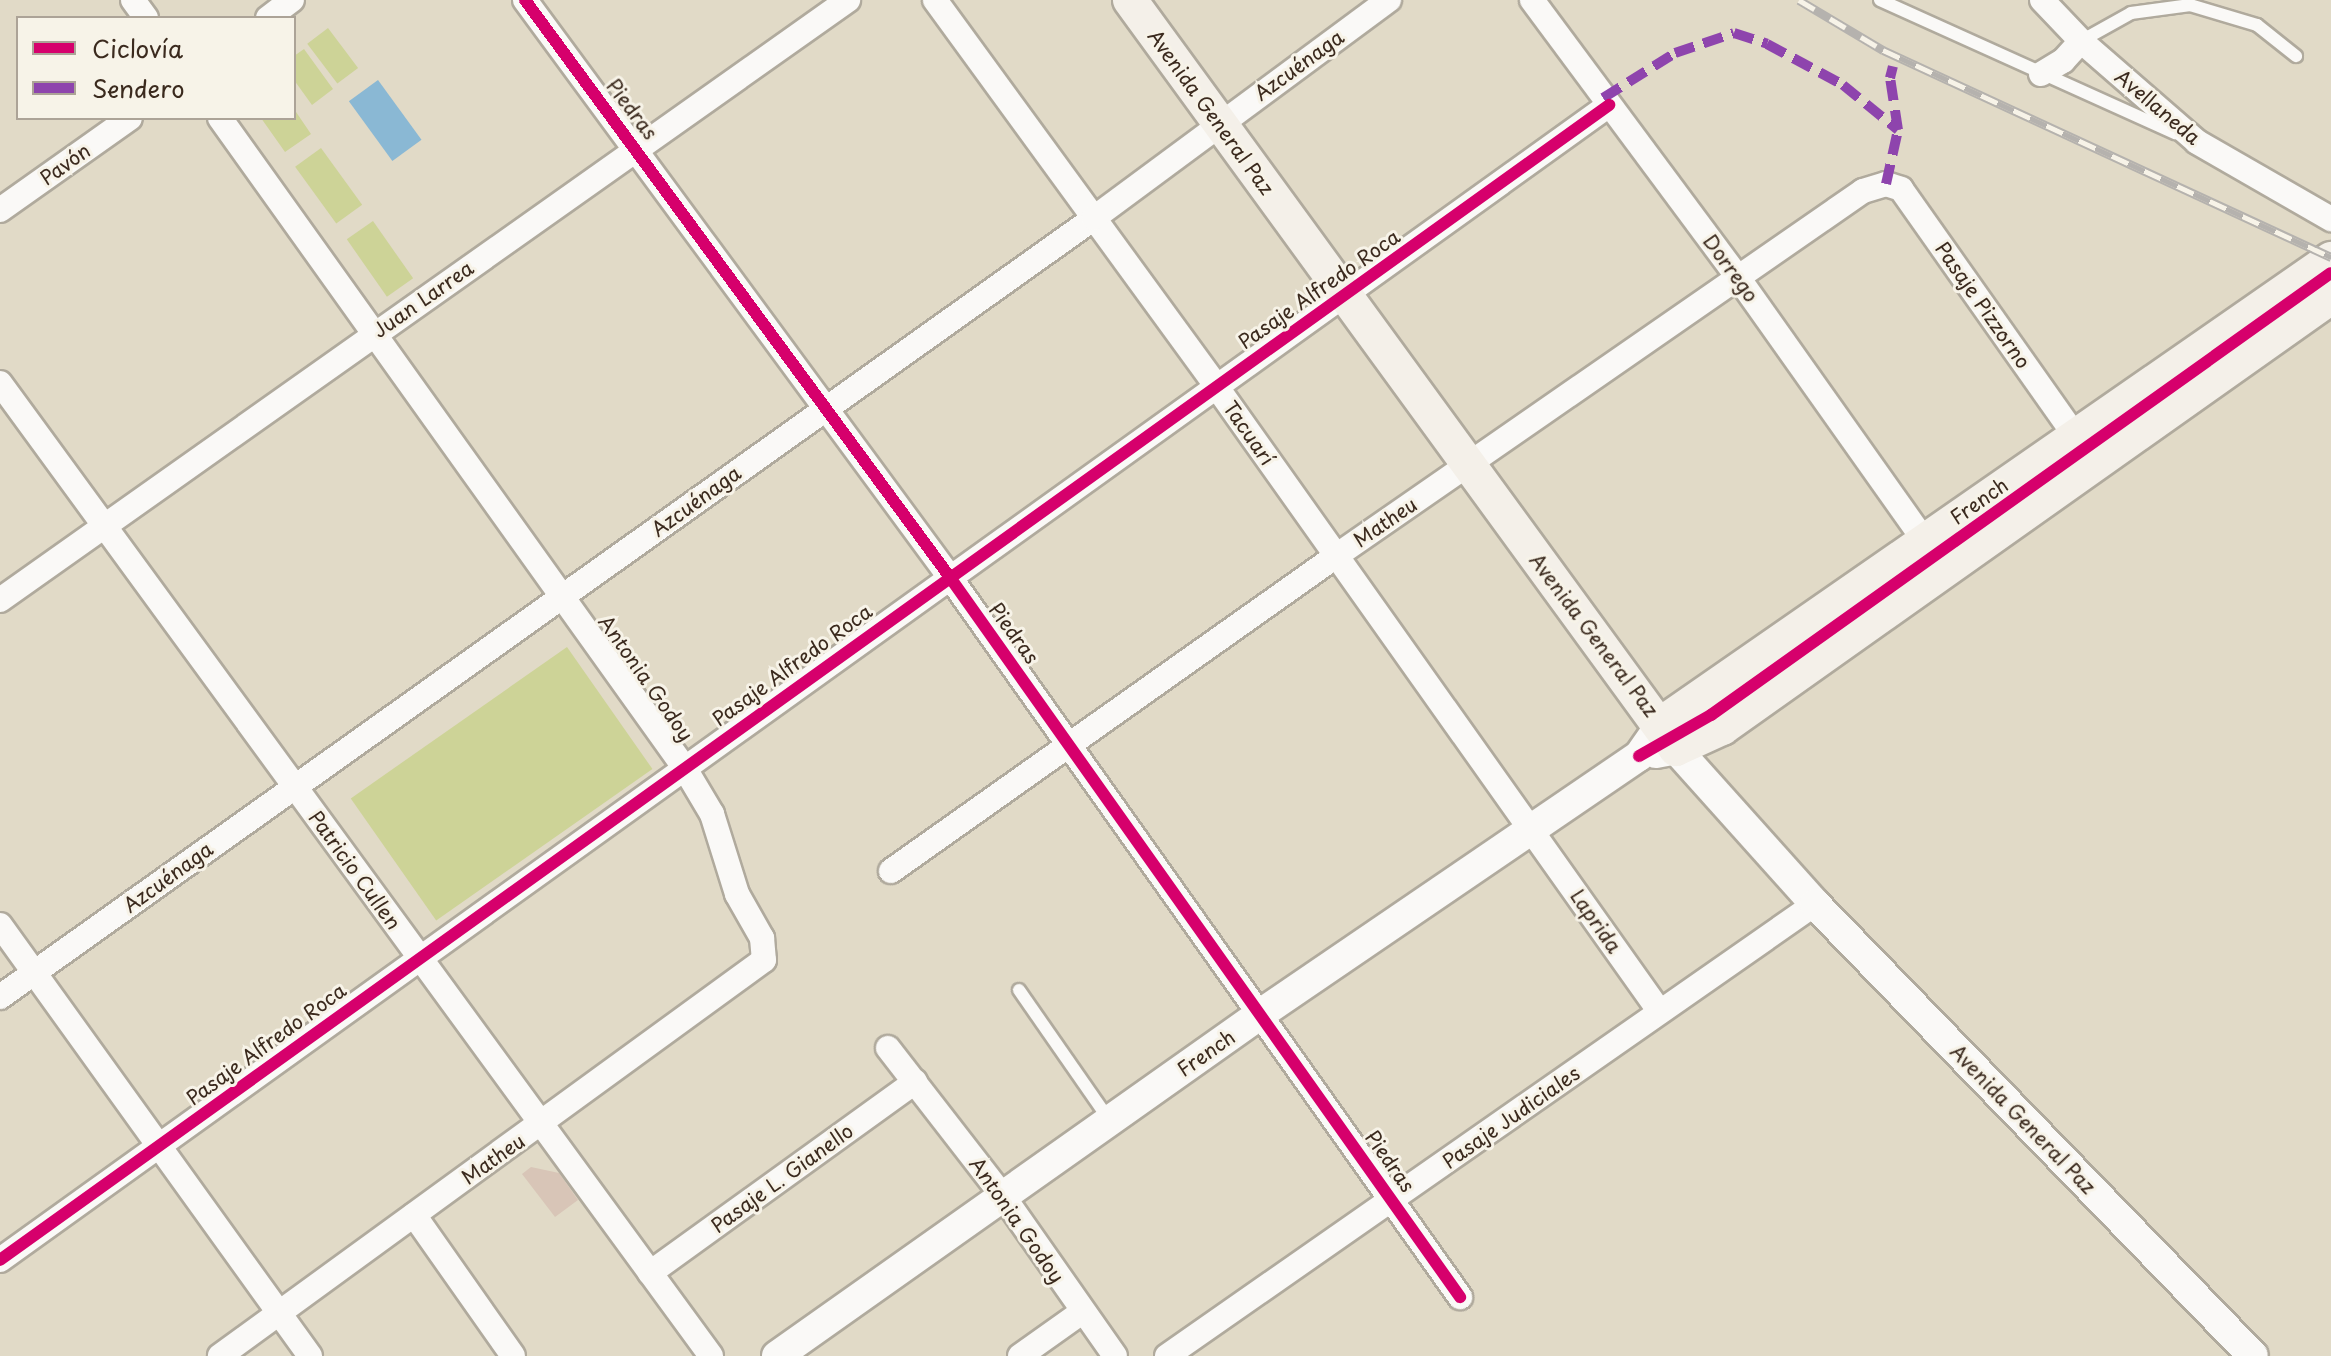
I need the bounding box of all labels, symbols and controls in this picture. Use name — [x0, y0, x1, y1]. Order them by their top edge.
legend — [16, 16, 296, 120]
street label: Avenida General Paz — [1143, 24, 1279, 200]
street label: Azcuénaga — [1250, 25, 1348, 105]
text: Ciclovía — [92, 30, 183, 66]
street label: Avellaneda — [2110, 64, 2206, 150]
text: Sendero — [92, 70, 184, 106]
street label: Piedras — [601, 74, 663, 144]
street label: Pavón — [35, 138, 95, 190]
street label: Pasaje Alfredo Roca — [1233, 224, 1405, 354]
street label: Dorrego — [1698, 229, 1764, 307]
street label: Pasaje Pizzorno — [1931, 237, 2035, 373]
street label: Juan Larrea — [368, 256, 478, 342]
street label: Tacuarí — [1218, 396, 1280, 470]
street label: Azcuénaga — [647, 461, 745, 541]
street label: French — [1946, 473, 2012, 529]
street label: Matheu — [1349, 492, 1421, 552]
street label: Avenida General Paz — [1525, 548, 1663, 722]
street label: Piedras — [984, 598, 1044, 668]
street label: Pasaje Alfredo Roca — [707, 599, 877, 731]
street label: Antonia Godoy — [594, 611, 698, 745]
street label: Patricio Cullen — [304, 806, 406, 934]
street label: Azcuénaga — [119, 837, 217, 917]
street label: Laprida — [1566, 885, 1626, 957]
street label: Pasaje Alfredo Roca — [181, 978, 351, 1110]
street label: French — [1173, 1025, 1239, 1081]
street label: Avenida General Paz — [1945, 1039, 2101, 1199]
street label: Pasaje Judiciales — [1437, 1061, 1585, 1173]
street label: Pasaje L. Gianello — [706, 1118, 858, 1238]
street label: Piedras — [1360, 1126, 1420, 1196]
street label: Matheu — [457, 1129, 529, 1189]
street label: Antonia Godoy — [965, 1153, 1069, 1287]

